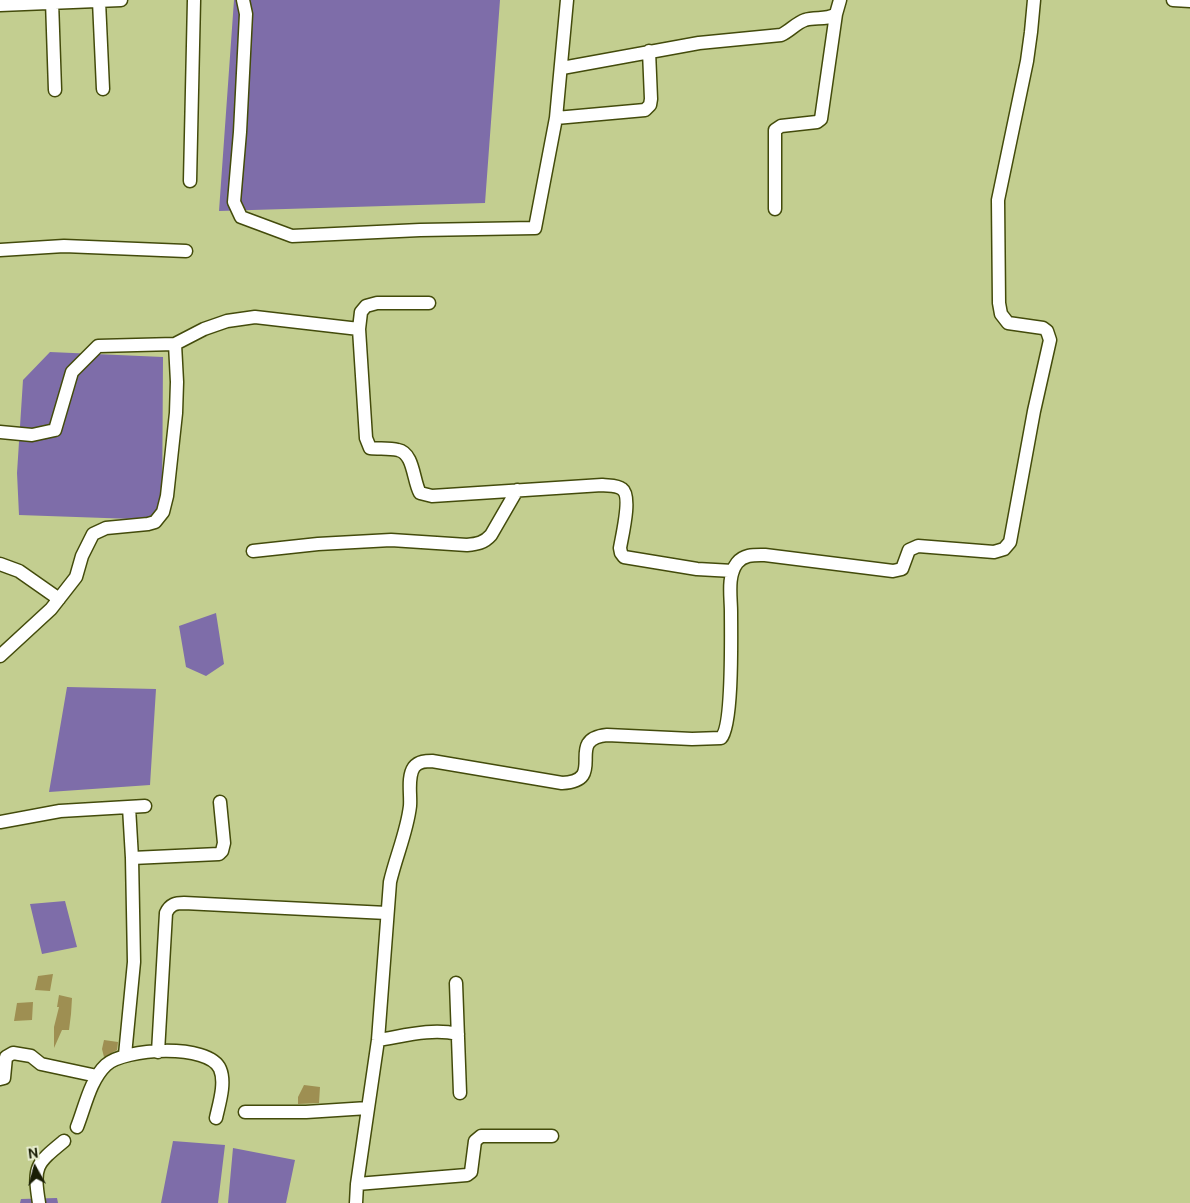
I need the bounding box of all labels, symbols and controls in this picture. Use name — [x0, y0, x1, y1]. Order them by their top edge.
north arrow — [10, 1143, 60, 1193]
text: N — [27, 1145, 39, 1162]

